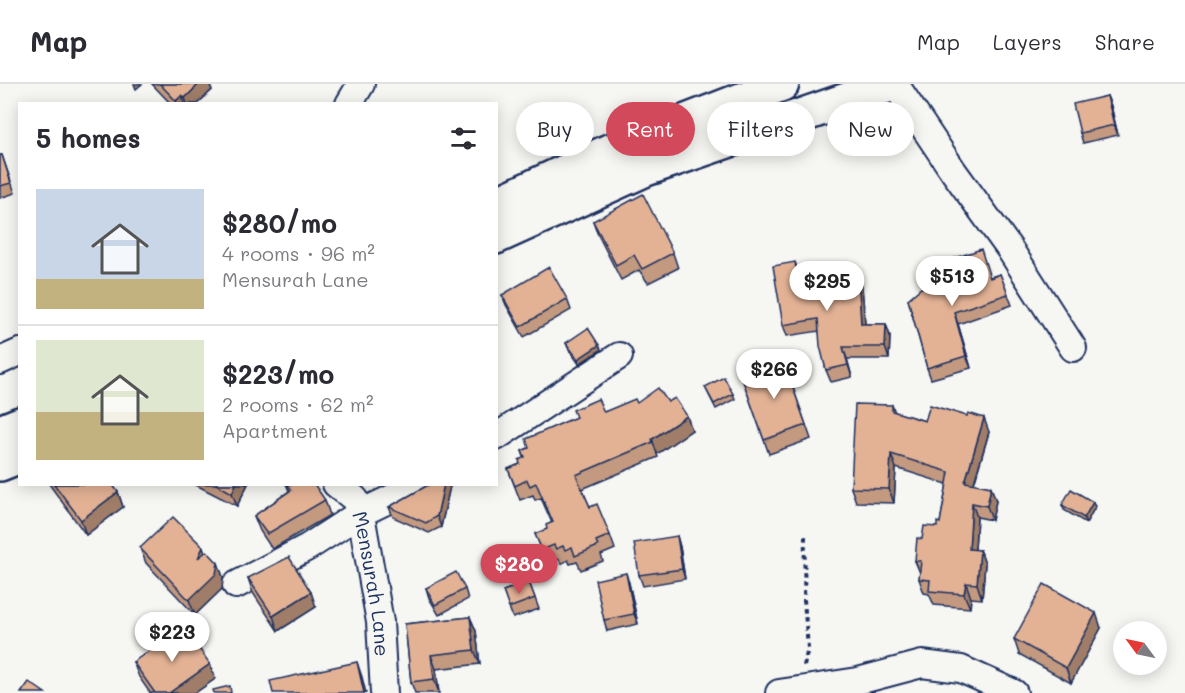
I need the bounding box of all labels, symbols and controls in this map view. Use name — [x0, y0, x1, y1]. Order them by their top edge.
text: Map — [30, 23, 87, 59]
text: Map — [917, 28, 960, 55]
text: Layers — [993, 28, 1062, 55]
text: Share — [1095, 28, 1155, 55]
chip: Buy — [516, 102, 594, 156]
chip: Rent — [606, 102, 695, 156]
chip: Filters — [707, 102, 815, 156]
chip: New — [827, 102, 914, 156]
text: 5 homes — [36, 121, 141, 155]
icon: filters — [447, 122, 480, 155]
text: $280/mo — [222, 206, 337, 240]
icon: home — [84, 213, 156, 285]
text: 4 rooms · 96 m² — [222, 240, 375, 266]
pin: $513 — [916, 256, 988, 307]
pin: $295 — [791, 261, 863, 312]
text: $513 — [930, 262, 974, 288]
text: Mensurah Lane — [222, 266, 369, 292]
text: $295 — [803, 267, 851, 293]
pin: $266 — [738, 349, 810, 400]
text: $266 — [750, 355, 798, 381]
text: $223/mo — [222, 357, 334, 391]
icon: home — [84, 364, 156, 436]
text: 2 rooms · 62 m² — [222, 391, 374, 417]
text: Apartment — [222, 417, 328, 443]
street label: Mensurah Lane — [347, 508, 396, 657]
pin: $280 — [483, 544, 555, 595]
text: $280 — [495, 550, 543, 576]
pin: $223 — [136, 612, 208, 663]
text: $223 — [149, 618, 195, 644]
north arrow — [1113, 621, 1167, 675]
map controls — [1113, 621, 1167, 675]

